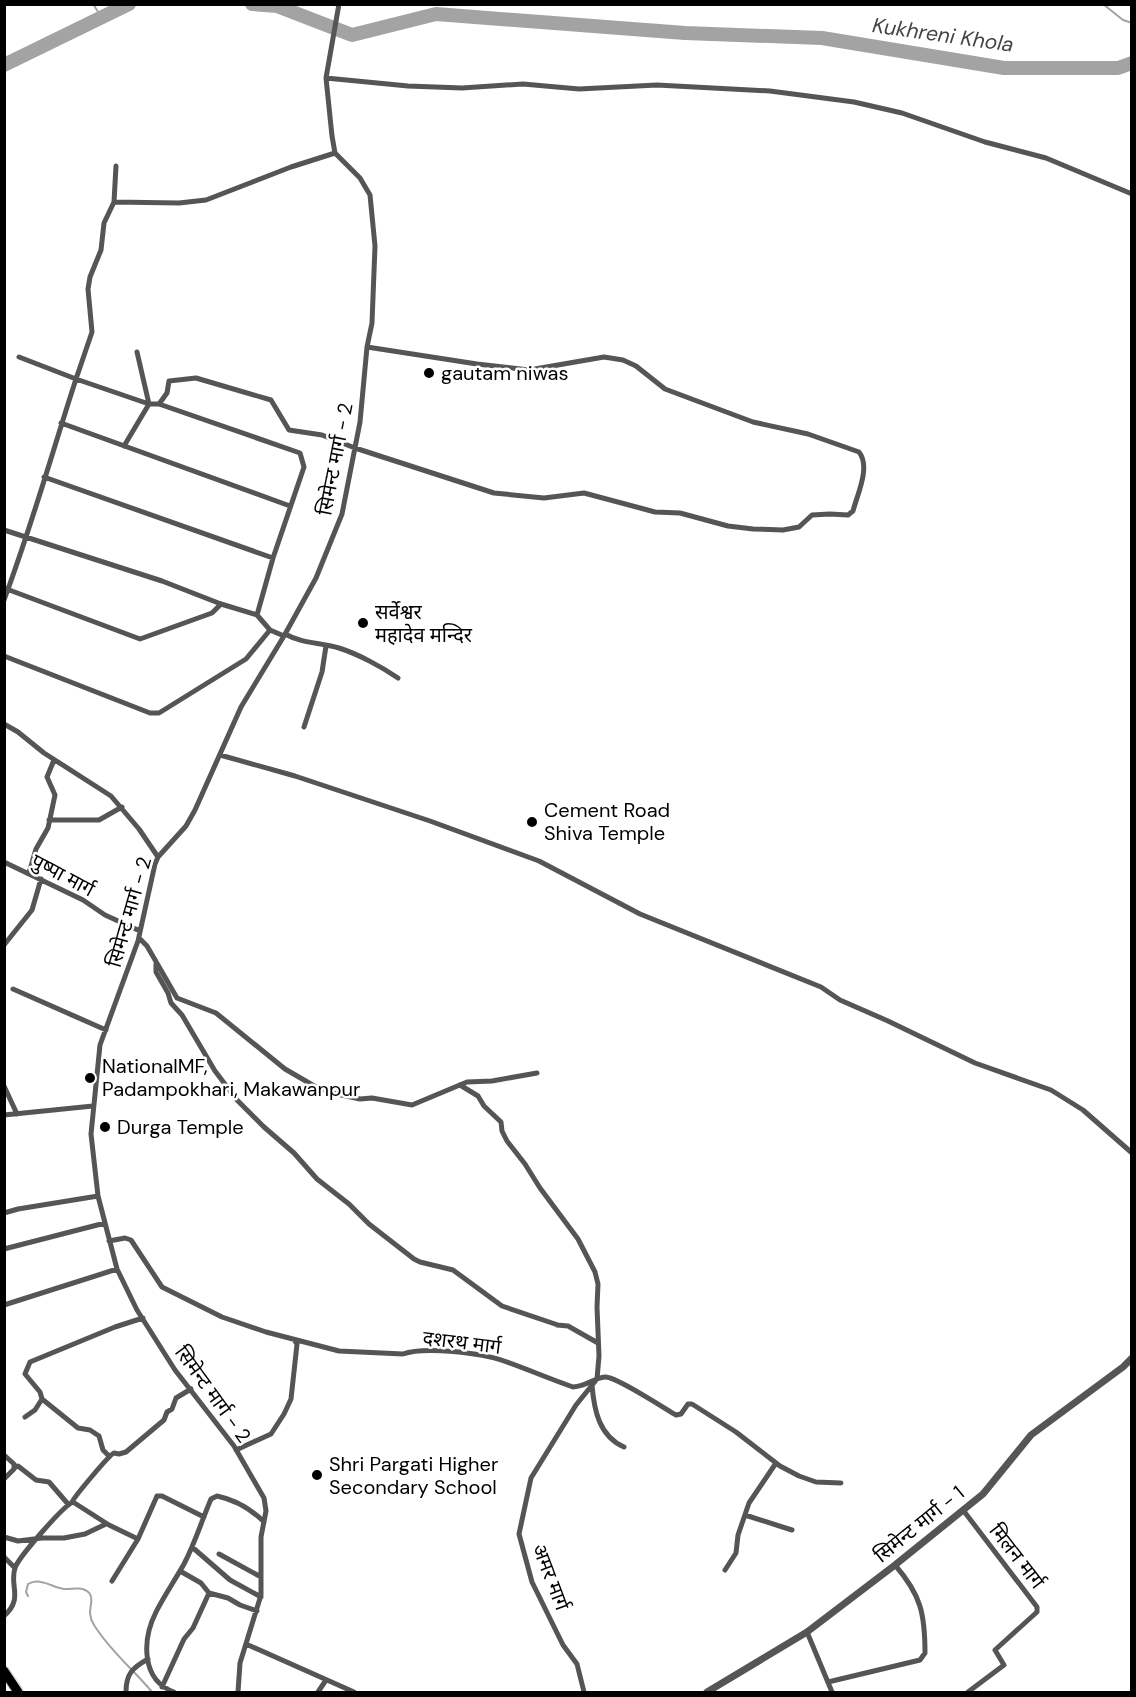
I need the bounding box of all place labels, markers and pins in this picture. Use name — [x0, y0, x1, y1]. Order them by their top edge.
place label: gautam niwas — [441, 360, 568, 386]
marker: gautam niwas — [422, 366, 436, 380]
place label: सर्वेश्वर महादेव मन्दिर — [375, 599, 473, 648]
marker: सर्वेश्वर महादेव मन्दिर — [356, 616, 370, 630]
place label: Cement Road Shiva Temple — [544, 797, 670, 846]
marker: Cement Road Shiva Temple — [525, 815, 539, 829]
place label: NationalMF, Padampokhari, Makawanpur — [102, 1053, 360, 1102]
marker: NationalMF, Padampokhari, Makawanpur — [83, 1071, 97, 1085]
place label: Durga Temple — [117, 1114, 244, 1140]
marker: Durga Temple — [98, 1120, 112, 1134]
place label: Shri Pargati Higher Secondary School — [329, 1451, 498, 1500]
marker: Shri Pargati Higher Secondary School — [310, 1468, 324, 1482]

